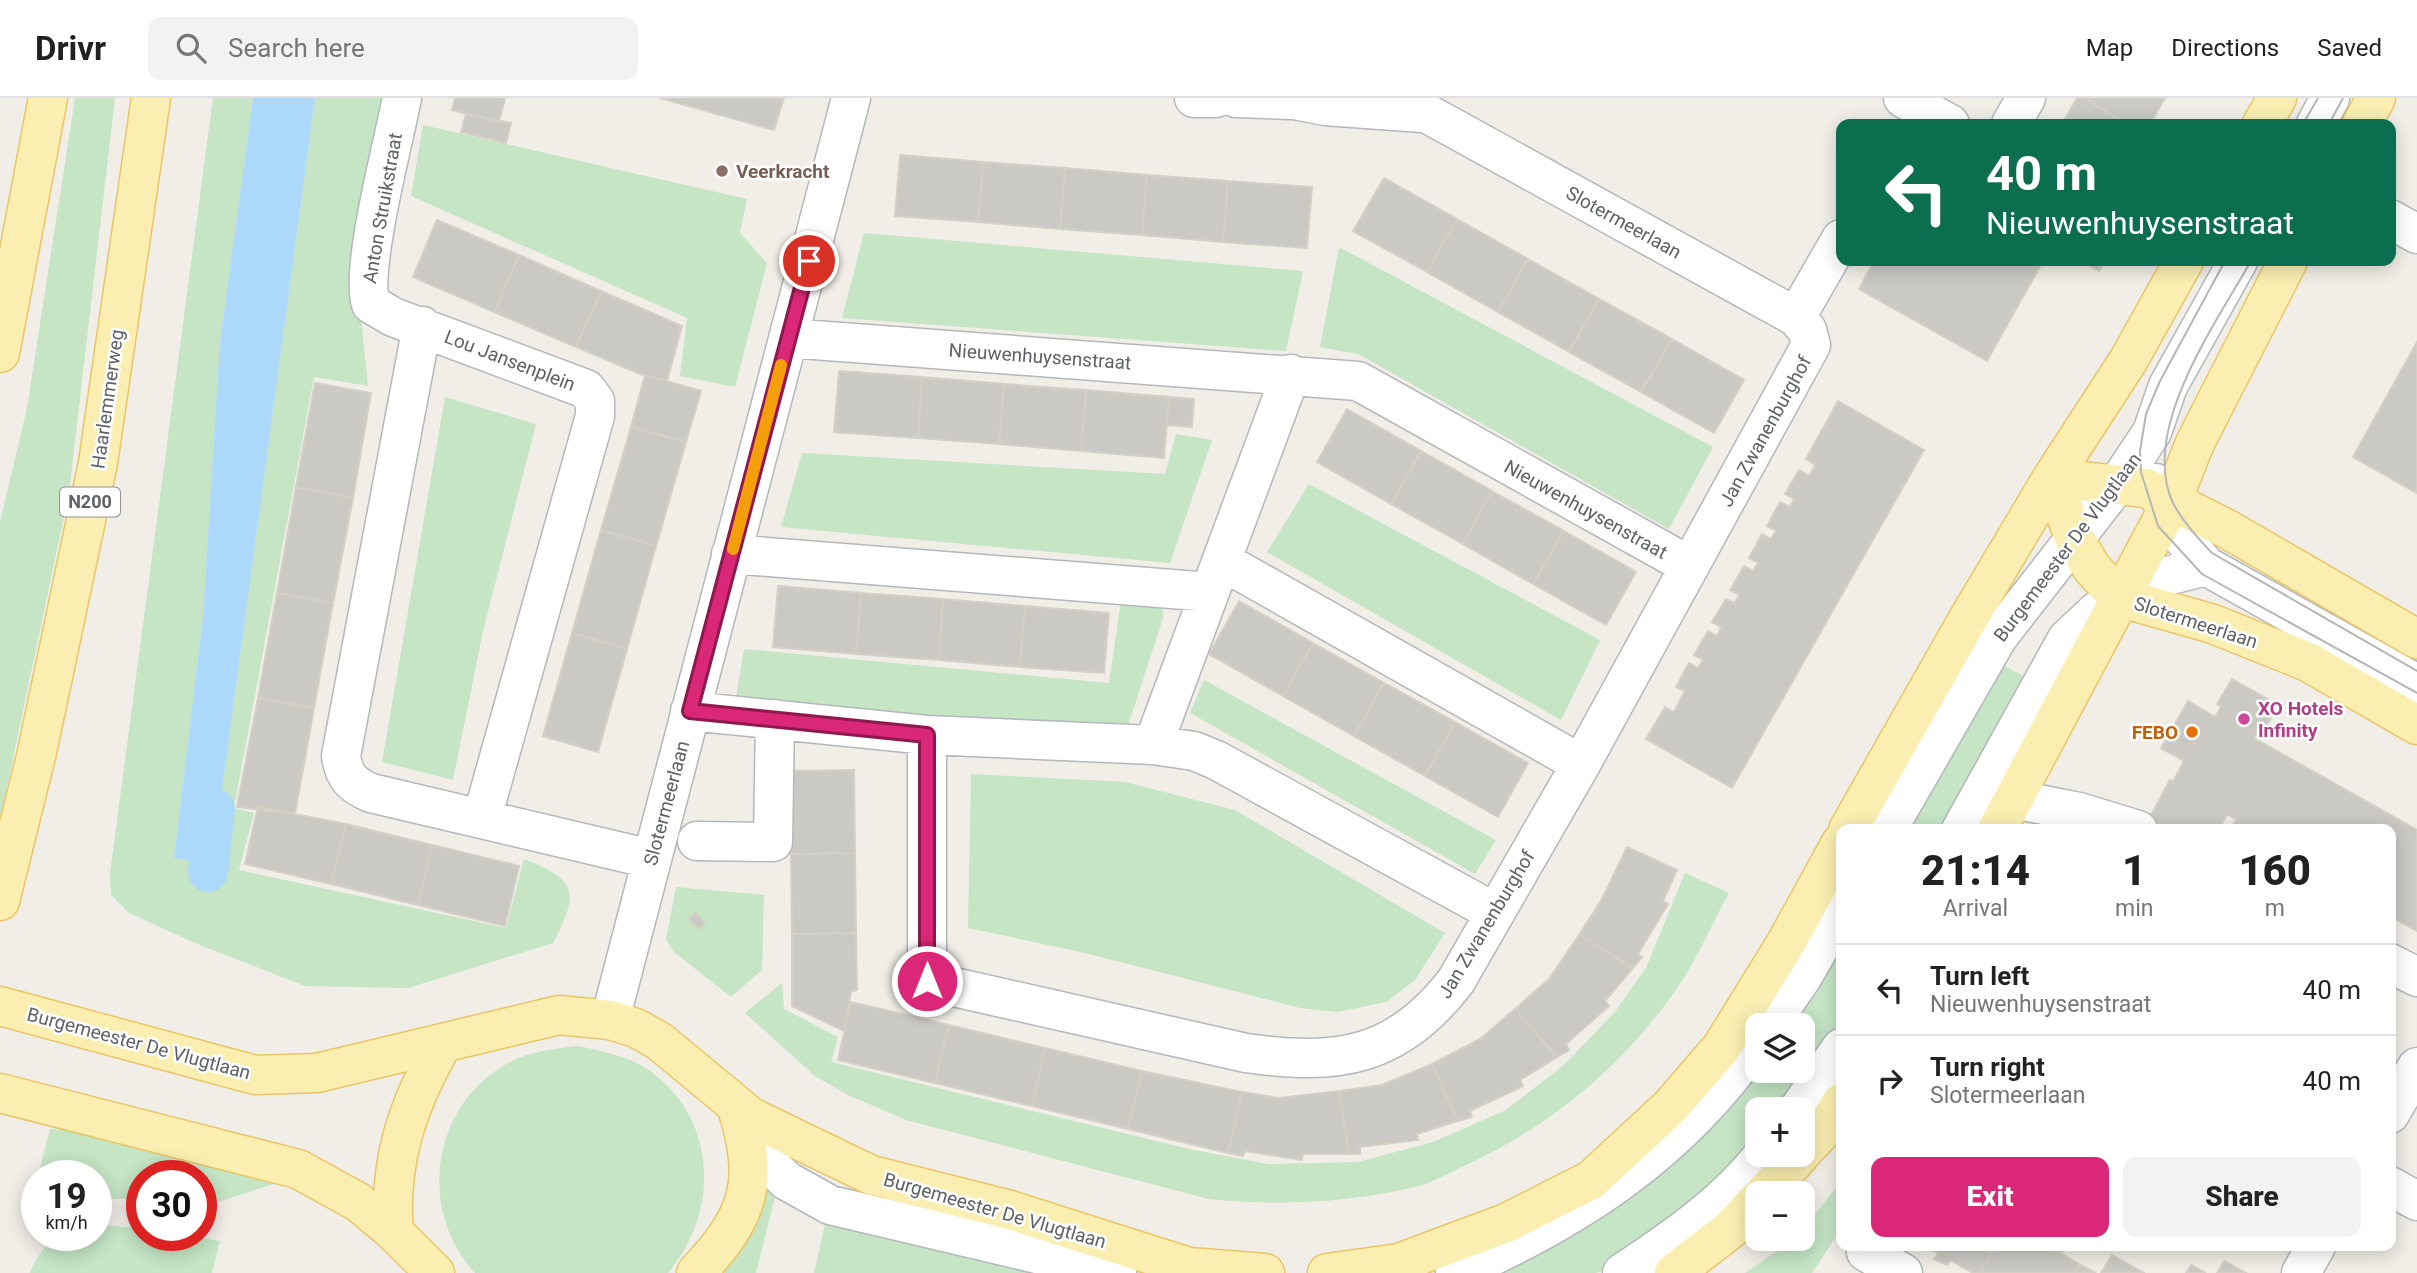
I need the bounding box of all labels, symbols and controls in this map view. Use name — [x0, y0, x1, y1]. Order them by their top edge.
search box — [148, 17, 638, 80]
text: Drivr — [35, 29, 106, 68]
icon: search — [172, 29, 210, 67]
text: Search here — [228, 33, 365, 63]
text: Map — [2086, 34, 2133, 62]
text: Directions — [2171, 34, 2279, 62]
text: Saved — [2317, 34, 2382, 62]
street label: Anton Struikstraat — [358, 131, 407, 285]
text: 40 m — [1986, 145, 2097, 202]
icon: left — [1871, 147, 1962, 238]
place label: Veerkracht — [736, 160, 830, 183]
marker: Veerkracht — [714, 163, 730, 179]
street label: Slotermeerlaan — [1562, 181, 1686, 264]
text: Nieuwenhuysenstraat — [1986, 204, 2294, 242]
pin — [779, 231, 839, 291]
icon: arrive — [790, 242, 828, 280]
street label: Lou Jansenplein — [441, 325, 579, 396]
street label: Haarlemmerweg — [86, 328, 129, 470]
street label: Nieuwenhuysenstraat — [948, 339, 1132, 374]
street label: Jan Zwanenburghof — [1714, 352, 1817, 511]
street label: Burgemeester De Vlugtlaan — [1989, 448, 2146, 646]
street label: Nieuwenhuysenstraat — [1500, 455, 1671, 564]
road number: N200 — [60, 488, 120, 516]
street label: Slotermeerlaan — [2131, 592, 2261, 653]
place label: XO Hotels Infinity — [2258, 697, 2344, 742]
marker: XO Hotels Infinity — [2236, 711, 2252, 727]
place label: FEBO — [2132, 721, 2178, 744]
marker: FEBO — [2184, 724, 2200, 740]
street label: Slotermeerlaan — [639, 738, 694, 868]
street label: Jan Zwanenburghof — [1433, 846, 1540, 1003]
text: 21:14 — [1921, 846, 2030, 895]
text: 1 — [2122, 846, 2146, 895]
text: 160 — [2238, 846, 2311, 895]
text: Arrival — [1943, 895, 2008, 922]
text: min — [2115, 895, 2153, 922]
text: m — [2265, 895, 2285, 922]
position arrow — [890, 944, 964, 1018]
text: Turn left — [1930, 961, 2029, 991]
icon: left — [1871, 971, 1909, 1009]
text: 40 m — [2303, 975, 2361, 1005]
text: Nieuwenhuysenstraat — [1930, 991, 2151, 1018]
street label: Burgemeester De Vlugtlaan — [25, 1003, 253, 1084]
map controls — [1745, 1013, 1815, 1251]
button: layers — [1745, 1013, 1815, 1083]
text: Turn right — [1930, 1052, 2045, 1082]
icon: right — [1871, 1062, 1909, 1100]
text: 40 m — [2303, 1066, 2361, 1096]
text: Slotermeerlaan — [1930, 1082, 2086, 1109]
button: + — [1745, 1097, 1815, 1167]
button: Exit — [1871, 1157, 2109, 1237]
button: Share — [2123, 1157, 2361, 1237]
speed limit sign: 30 — [126, 1160, 217, 1251]
street label: Burgemeester De Vlugtlaan — [881, 1168, 1109, 1253]
text: 19 — [46, 1176, 87, 1217]
button: − — [1745, 1181, 1815, 1251]
text: km/h — [45, 1212, 88, 1233]

